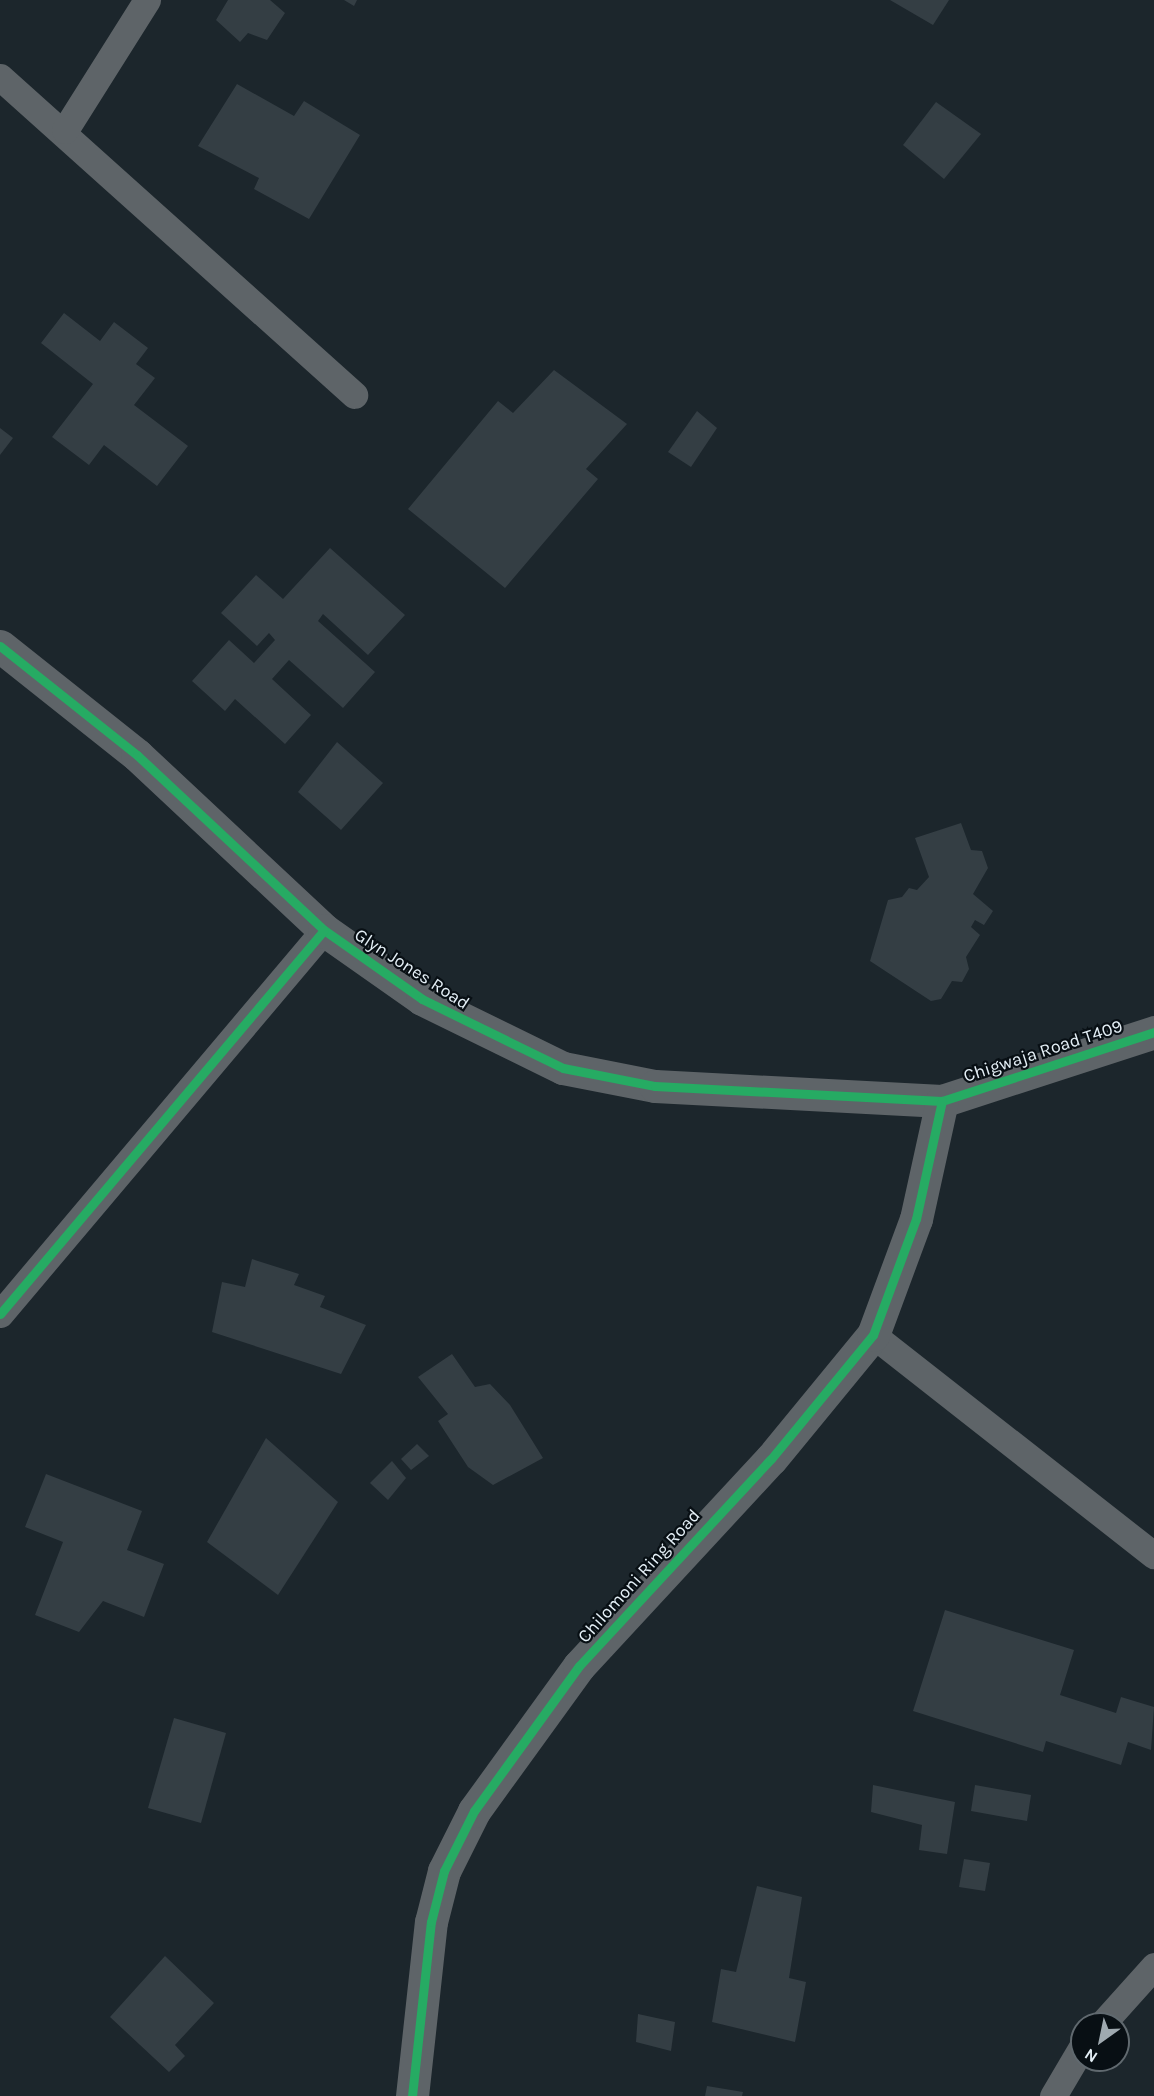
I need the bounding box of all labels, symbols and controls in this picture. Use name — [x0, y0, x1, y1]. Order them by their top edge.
street label: Glyn Jones Road — [351, 924, 473, 1014]
street label: Chigwaja Road T409 — [961, 1015, 1125, 1087]
street label: Chilomoni Ring Road — [573, 1505, 705, 1647]
north arrow — [1070, 2012, 1130, 2072]
text: N — [1081, 2045, 1101, 2067]

